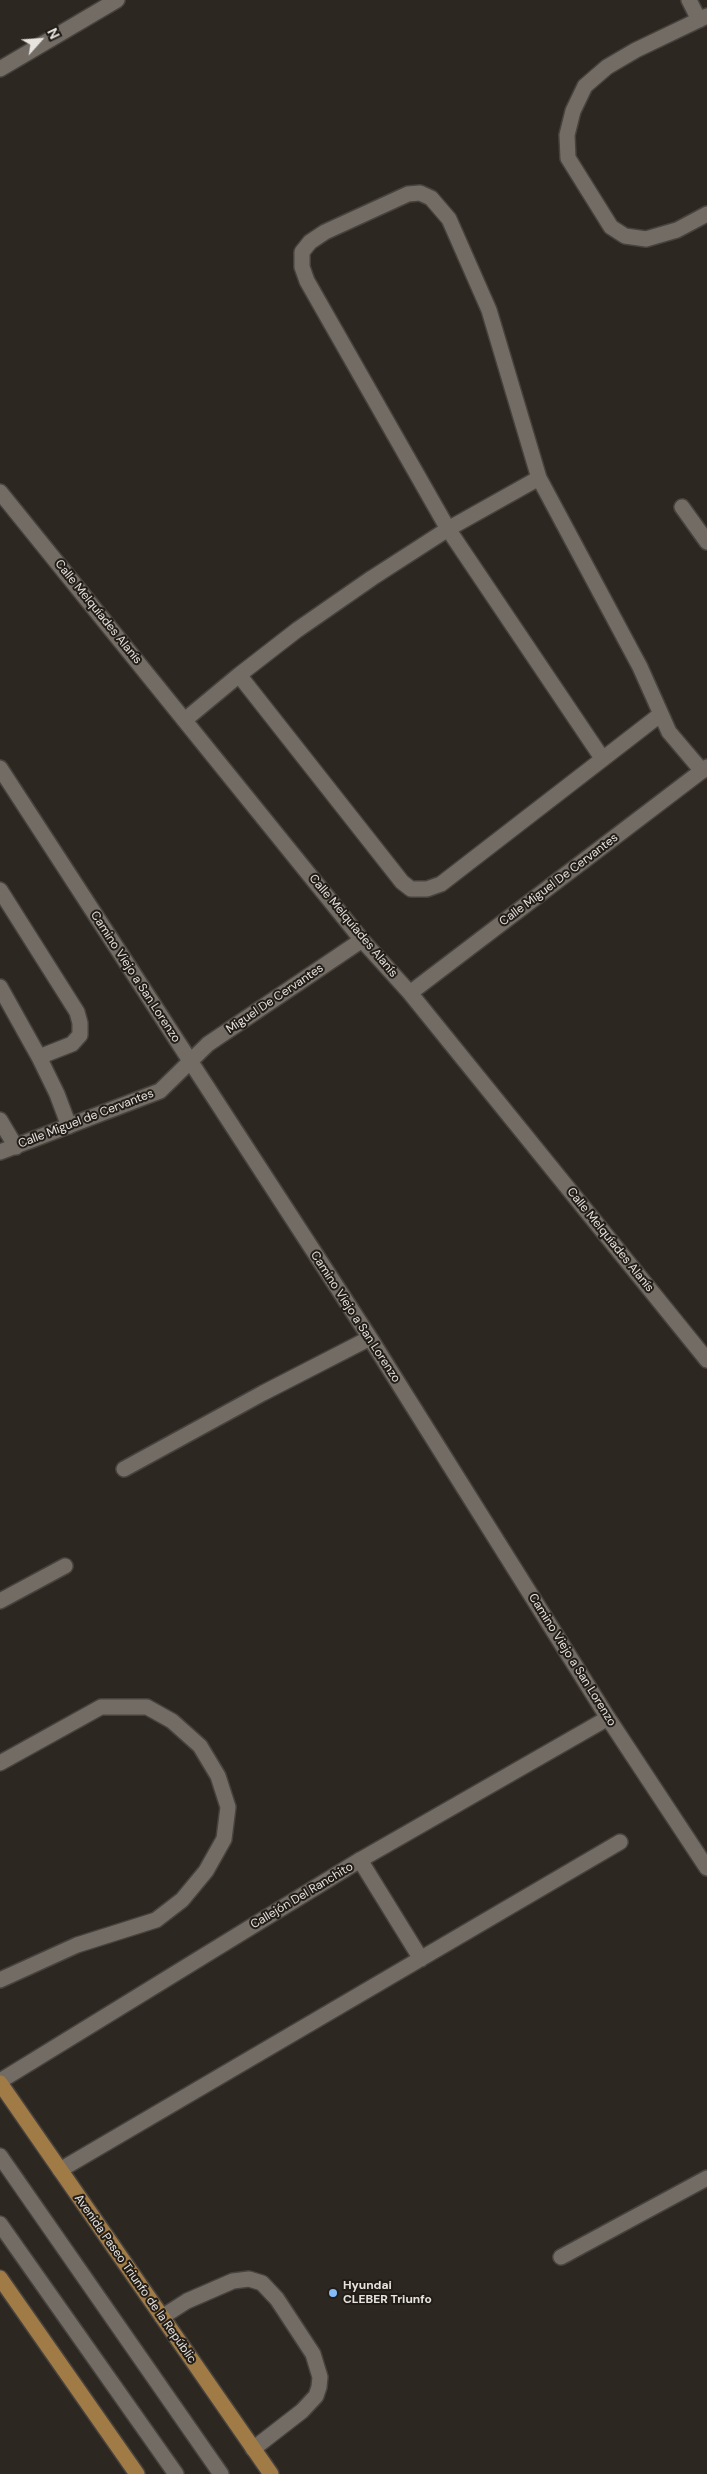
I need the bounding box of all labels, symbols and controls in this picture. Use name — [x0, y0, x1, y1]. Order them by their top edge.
north arrow — [15, 15, 65, 65]
text: N — [43, 25, 64, 42]
street label: Calle Melquíades Alanís — [52, 557, 144, 667]
street label: Calle Miguel De Cervantes — [497, 831, 621, 929]
street label: Calle Melquíades Alanís — [306, 872, 400, 980]
street label: Camino Viejo a San Lorenzo — [87, 909, 183, 1045]
street label: Miguel De Cervantes — [224, 961, 326, 1037]
street label: Calle Miguel de Cervantes — [16, 1086, 156, 1152]
street label: Calle Melquíades Alanís — [564, 1185, 656, 1295]
street label: Camino Viejo a San Lorenzo — [307, 1249, 403, 1385]
street label: Camino Viejo a San Lorenzo — [525, 1591, 619, 1729]
street label: Callejón Del Ranchito — [248, 1860, 356, 1932]
street label: Avenida Paseo Triunfo de la Repúblic — [71, 2192, 199, 2366]
place label: Hyundai CLEBER Triunfo — [343, 2279, 432, 2307]
marker: Hyundai CLEBER Triunfo — [327, 2287, 339, 2299]

